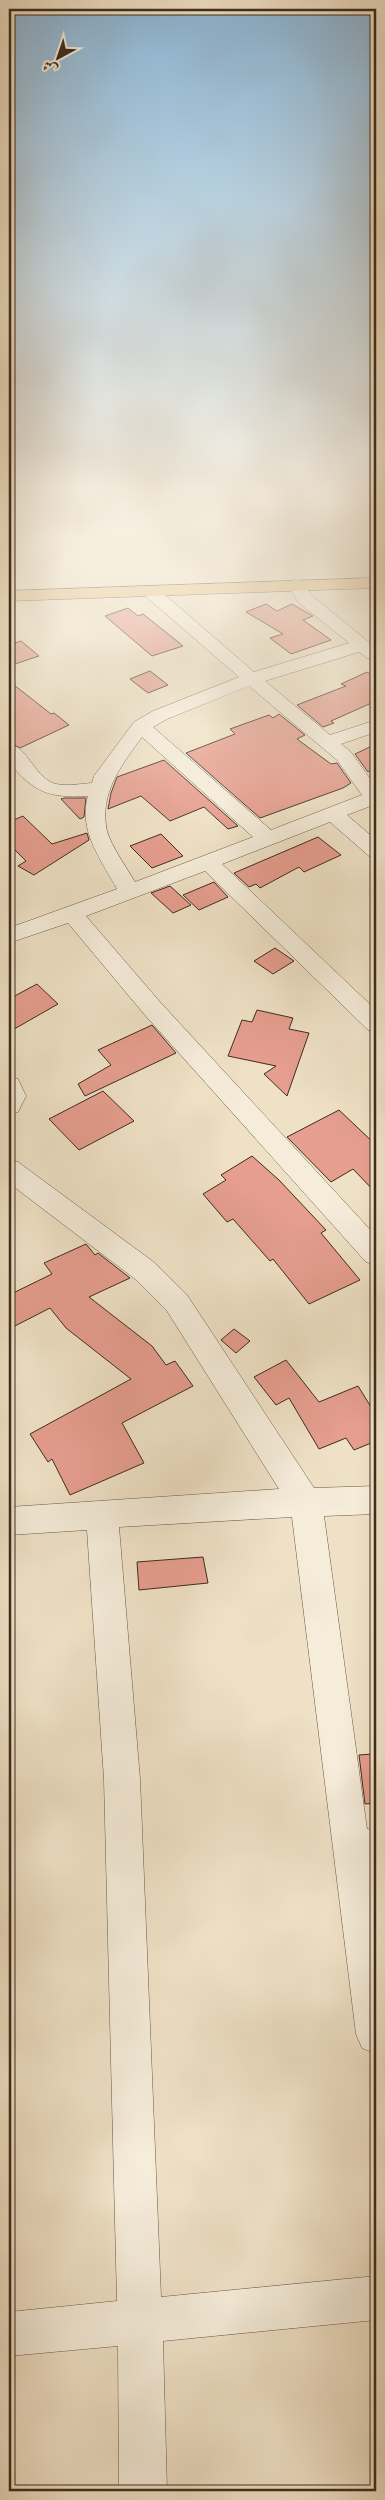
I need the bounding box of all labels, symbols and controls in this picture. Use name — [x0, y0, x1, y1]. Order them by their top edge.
north arrow — [32, 32, 82, 82]
text: ش — [38, 57, 61, 79]

